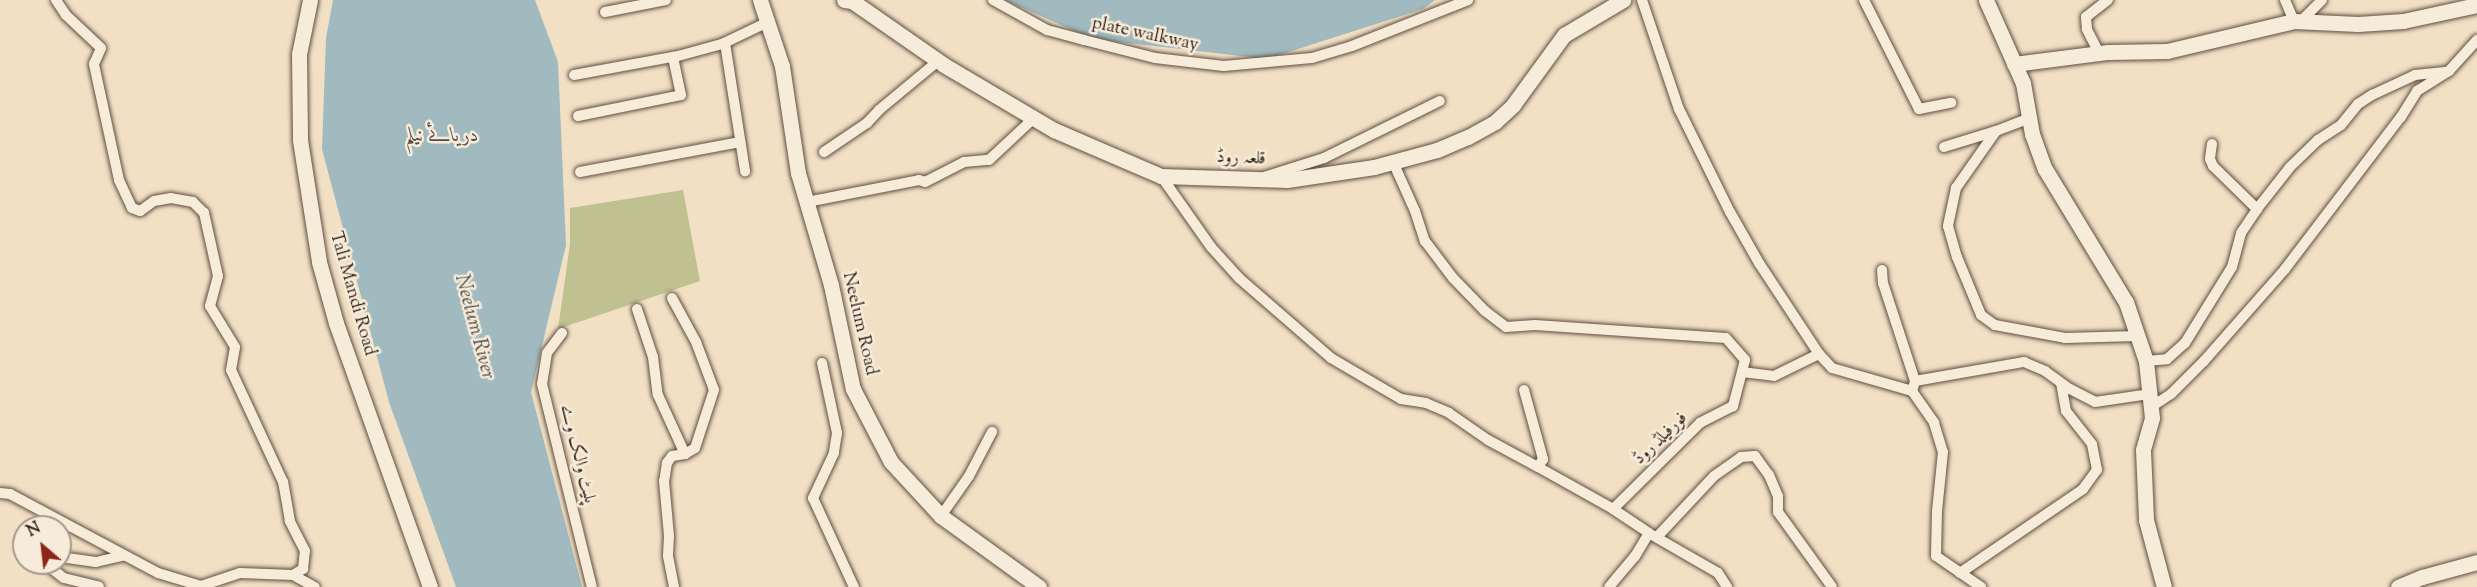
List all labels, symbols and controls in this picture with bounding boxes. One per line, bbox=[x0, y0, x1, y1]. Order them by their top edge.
street label: plate walkway bbox=[1090, 13, 1200, 57]
water label: دریائے نیلم bbox=[405, 124, 479, 148]
street label: قلعہ روڈ bbox=[1216, 147, 1266, 171]
street label: Tali Mandi Road bbox=[324, 229, 380, 359]
street label: Neelum Road bbox=[837, 270, 881, 378]
water label: Neelum River bbox=[449, 272, 499, 382]
street label: پلیٹ والک وے bbox=[554, 402, 600, 506]
street label: فورفیلڈ روڈ bbox=[1629, 408, 1693, 470]
north arrow bbox=[12, 515, 72, 575]
text: N bbox=[23, 517, 45, 544]

